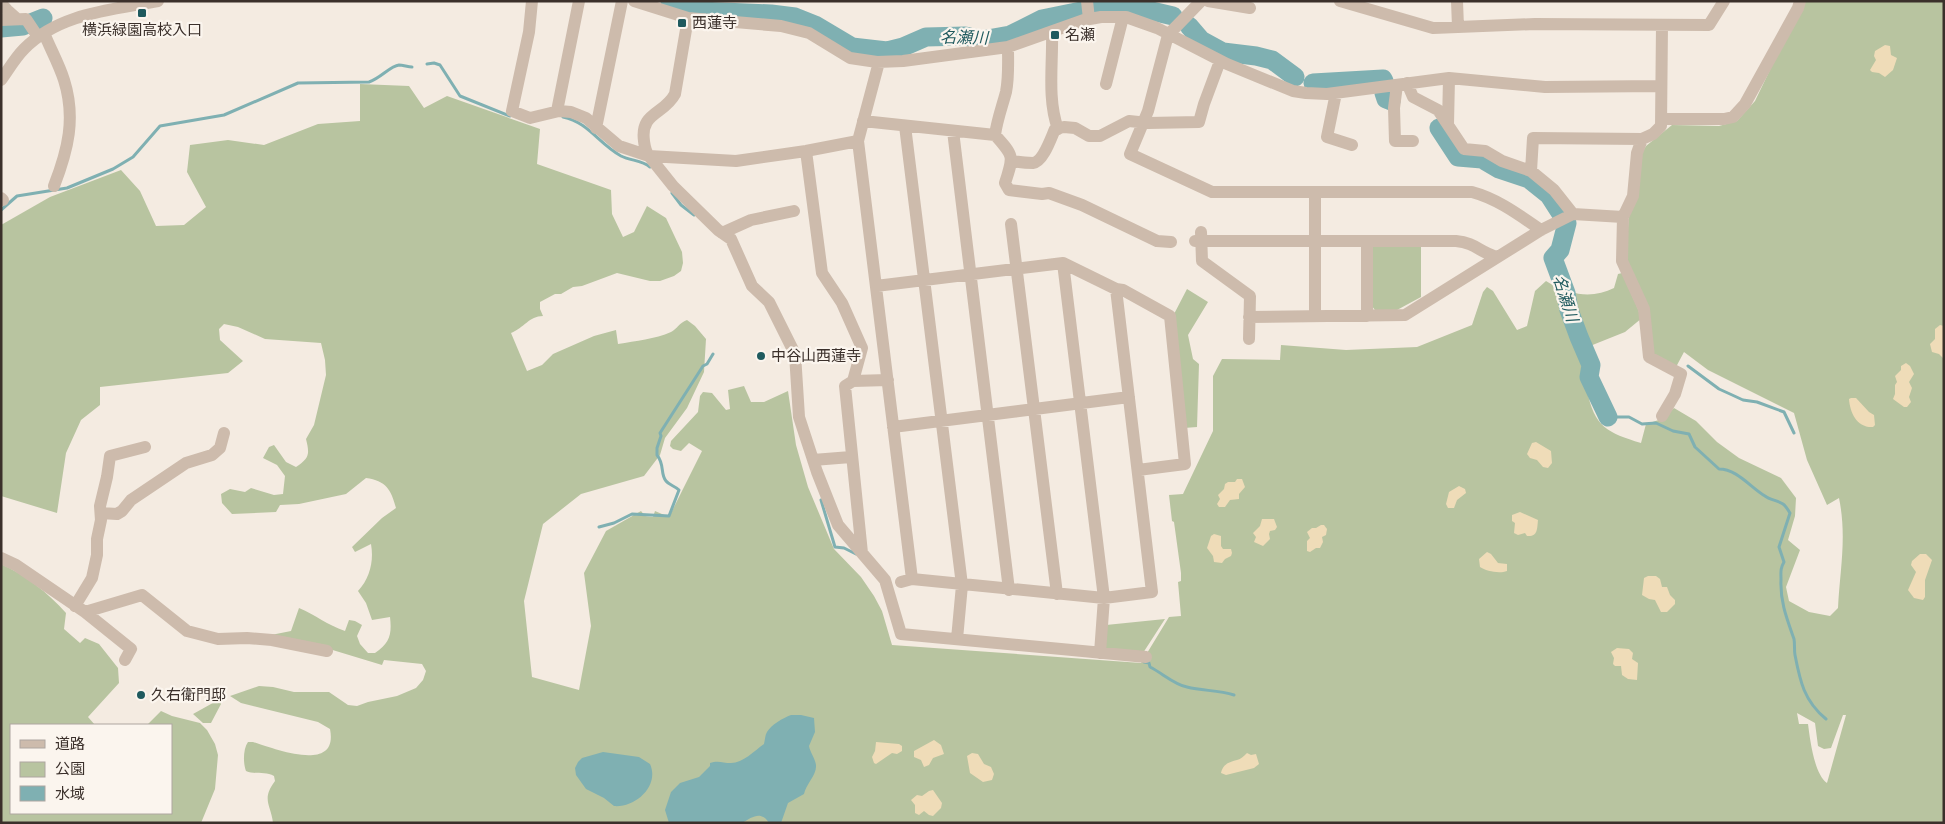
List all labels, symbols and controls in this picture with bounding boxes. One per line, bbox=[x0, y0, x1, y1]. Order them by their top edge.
marker: 横浜緑園高校入口 bbox=[136, 7, 148, 19]
place label: 西蓮寺 bbox=[692, 12, 737, 32]
marker: 西蓮寺 bbox=[676, 17, 688, 29]
place label: 横浜緑園高校入口 bbox=[82, 19, 202, 39]
place label: 名瀬 bbox=[1065, 24, 1095, 44]
water label: 名瀬川 bbox=[940, 26, 990, 48]
marker: 名瀬 bbox=[1049, 29, 1061, 41]
water label: 名瀬川 bbox=[1548, 272, 1584, 326]
place label: 中谷山西蓮寺 bbox=[771, 345, 861, 365]
marker: 中谷山西蓮寺 bbox=[755, 350, 767, 362]
place label: 久右衛門邸 bbox=[151, 684, 226, 704]
marker: 久右衛門邸 bbox=[135, 689, 147, 701]
legend bbox=[10, 724, 172, 814]
text: 道路 bbox=[55, 733, 85, 753]
text: 公園 bbox=[55, 758, 85, 778]
text: 水域 bbox=[55, 783, 85, 803]

